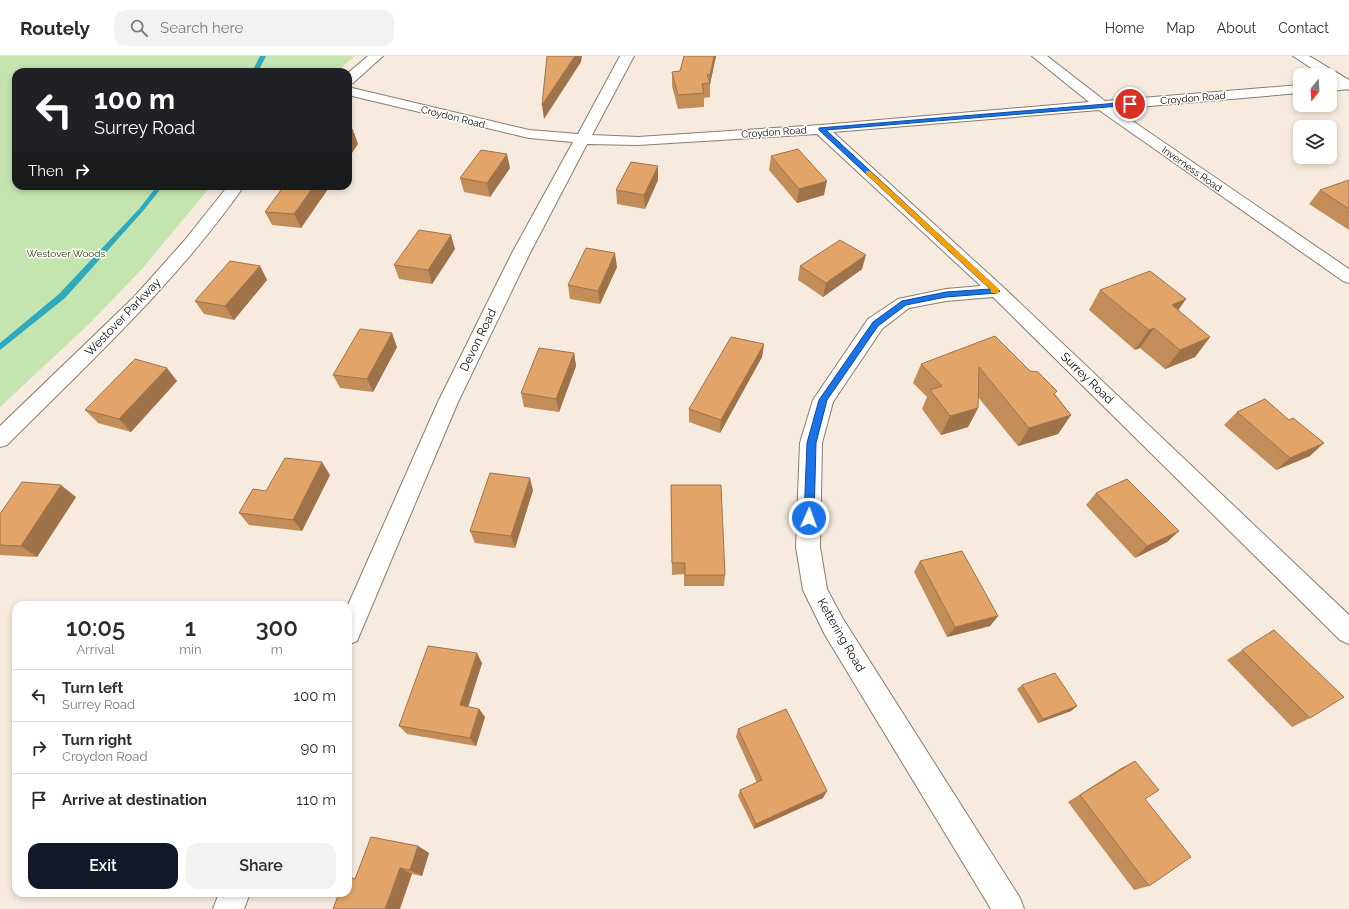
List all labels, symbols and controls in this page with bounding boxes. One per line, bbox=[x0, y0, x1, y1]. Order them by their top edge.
search box bbox=[114, 10, 394, 46]
text: Routely bbox=[20, 17, 90, 39]
icon: search bbox=[128, 17, 150, 39]
text: Search here bbox=[160, 19, 243, 37]
text: Home bbox=[1105, 20, 1144, 36]
text: Map bbox=[1166, 20, 1195, 36]
text: About bbox=[1217, 20, 1256, 36]
text: Contact bbox=[1278, 20, 1329, 36]
north arrow bbox=[1293, 68, 1337, 112]
map controls bbox=[1293, 68, 1337, 164]
text: 100 m bbox=[94, 83, 175, 116]
icon: left bbox=[28, 84, 80, 136]
pin bbox=[1113, 87, 1147, 121]
street label: Croydon Road bbox=[1160, 90, 1226, 106]
icon: arrive bbox=[1119, 93, 1141, 115]
street label: Croydon Road bbox=[420, 104, 486, 130]
text: Surrey Road bbox=[94, 117, 195, 138]
button: layers bbox=[1293, 120, 1337, 164]
street label: Croydon Road bbox=[741, 124, 807, 140]
street label: Inverness Road bbox=[1160, 144, 1224, 194]
icon: right bbox=[71, 160, 93, 182]
text: Then bbox=[28, 162, 63, 180]
park label: Westover Woods bbox=[27, 248, 106, 259]
street label: Westover Parkway bbox=[82, 275, 164, 359]
street label: Devon Road bbox=[457, 307, 499, 373]
street label: Surrey Road bbox=[1058, 350, 1116, 406]
position arrow bbox=[788, 497, 830, 539]
street label: Kettering Road bbox=[814, 596, 868, 674]
text: 10:05 bbox=[66, 613, 125, 642]
text: 1 bbox=[185, 613, 196, 642]
text: 300 bbox=[255, 613, 298, 642]
text: Arrival bbox=[77, 642, 115, 657]
text: min bbox=[179, 642, 202, 657]
text: m bbox=[271, 642, 283, 657]
text: Turn left bbox=[62, 679, 123, 697]
icon: left bbox=[28, 685, 50, 707]
text: 100 m bbox=[294, 687, 336, 705]
text: Surrey Road bbox=[62, 697, 135, 712]
text: Turn right bbox=[62, 731, 132, 749]
icon: right bbox=[28, 737, 50, 759]
text: 90 m bbox=[300, 739, 336, 757]
text: Croydon Road bbox=[62, 749, 147, 764]
icon: arrive bbox=[28, 789, 50, 811]
text: Arrive at destination bbox=[62, 791, 207, 809]
text: 110 m bbox=[296, 791, 336, 809]
button: Exit bbox=[28, 843, 178, 889]
button: Share bbox=[186, 843, 336, 889]

